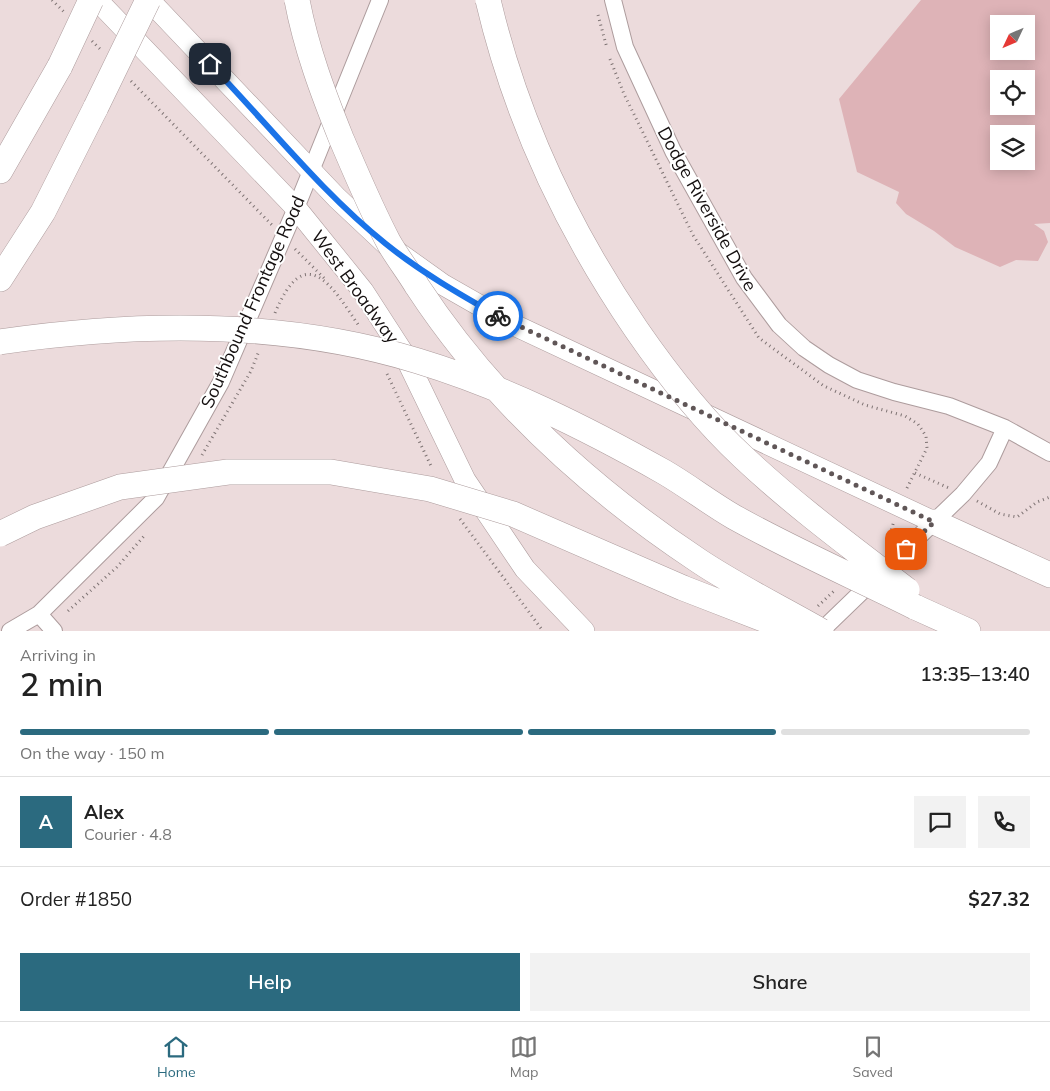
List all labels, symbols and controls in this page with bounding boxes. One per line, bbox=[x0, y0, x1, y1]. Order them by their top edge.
north arrow bbox=[990, 15, 1035, 60]
map controls bbox=[990, 15, 1035, 170]
pin bbox=[189, 43, 231, 85]
icon: home bbox=[196, 50, 224, 78]
button: locate bbox=[990, 70, 1035, 115]
street label: Dodge Riverside Drive bbox=[653, 123, 762, 295]
button: layers bbox=[990, 125, 1035, 170]
street label: Southbound Frontage Road bbox=[195, 192, 310, 412]
street label: West Broadway bbox=[306, 225, 405, 348]
courier bbox=[473, 291, 523, 341]
icon: bike bbox=[484, 302, 512, 330]
pin bbox=[885, 528, 927, 570]
icon: bag bbox=[892, 535, 920, 563]
text: Arriving in bbox=[20, 645, 96, 665]
text: 13:35–13:40 bbox=[920, 662, 1030, 686]
text: 2 min bbox=[20, 664, 103, 704]
text: On the way · 150 m bbox=[20, 743, 165, 763]
button: chat bbox=[914, 796, 966, 848]
button: phone bbox=[978, 796, 1030, 848]
text: Alex bbox=[84, 800, 124, 824]
text: A bbox=[39, 810, 53, 834]
text: Courier · 4.8 bbox=[84, 824, 172, 844]
text: Order #1850 bbox=[20, 887, 132, 911]
text: $27.32 bbox=[968, 887, 1030, 911]
button: Help bbox=[20, 953, 520, 1011]
button: Share bbox=[530, 953, 1030, 1011]
tab: Home bbox=[157, 1033, 196, 1081]
tab: Map bbox=[510, 1033, 539, 1081]
tab: Saved bbox=[853, 1033, 893, 1081]

